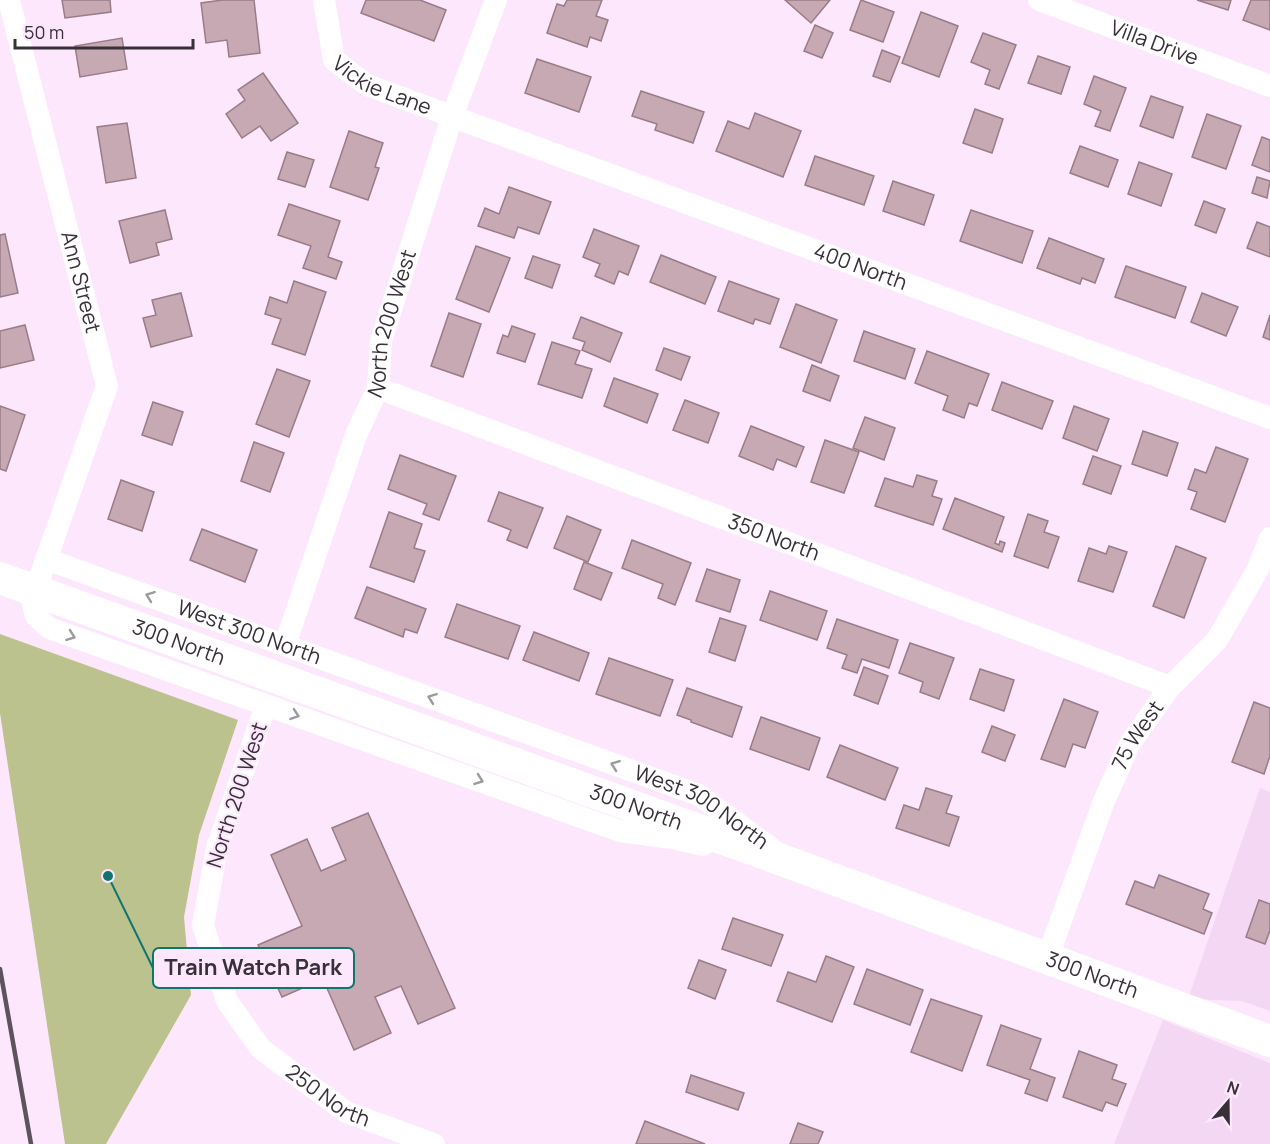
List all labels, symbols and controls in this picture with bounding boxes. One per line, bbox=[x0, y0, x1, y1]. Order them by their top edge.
scale bar bbox=[15, 12, 194, 50]
street label: Villa Drive bbox=[1107, 13, 1203, 71]
text: 50 m bbox=[24, 20, 64, 44]
street label: Vickie Lane bbox=[327, 49, 436, 121]
street label: Ann Street bbox=[55, 228, 108, 336]
street label: 400 North bbox=[810, 236, 911, 296]
street label: North 200 West bbox=[360, 246, 422, 402]
street label: 350 North bbox=[724, 506, 824, 567]
one-way arrow bbox=[145, 591, 156, 604]
street label: West 300 North bbox=[175, 594, 325, 670]
street label: 300 North bbox=[129, 614, 229, 670]
one-way arrow bbox=[65, 628, 76, 641]
one-way arrow bbox=[427, 693, 438, 706]
street label: 75 West bbox=[1105, 695, 1169, 774]
one-way arrow bbox=[289, 707, 300, 720]
street label: North 200 West bbox=[199, 718, 273, 871]
street label: West 300 North bbox=[631, 758, 775, 855]
one-way arrow bbox=[611, 759, 621, 772]
one-way arrow bbox=[473, 772, 484, 785]
street label: 300 North bbox=[586, 777, 686, 836]
street label: 300 North bbox=[1042, 944, 1143, 1004]
callout: Train Watch Park bbox=[153, 948, 354, 988]
text: Train Watch Park bbox=[164, 952, 343, 982]
street label: 250 North bbox=[280, 1057, 374, 1133]
north arrow bbox=[1198, 1072, 1258, 1132]
text: N bbox=[1224, 1076, 1242, 1100]

